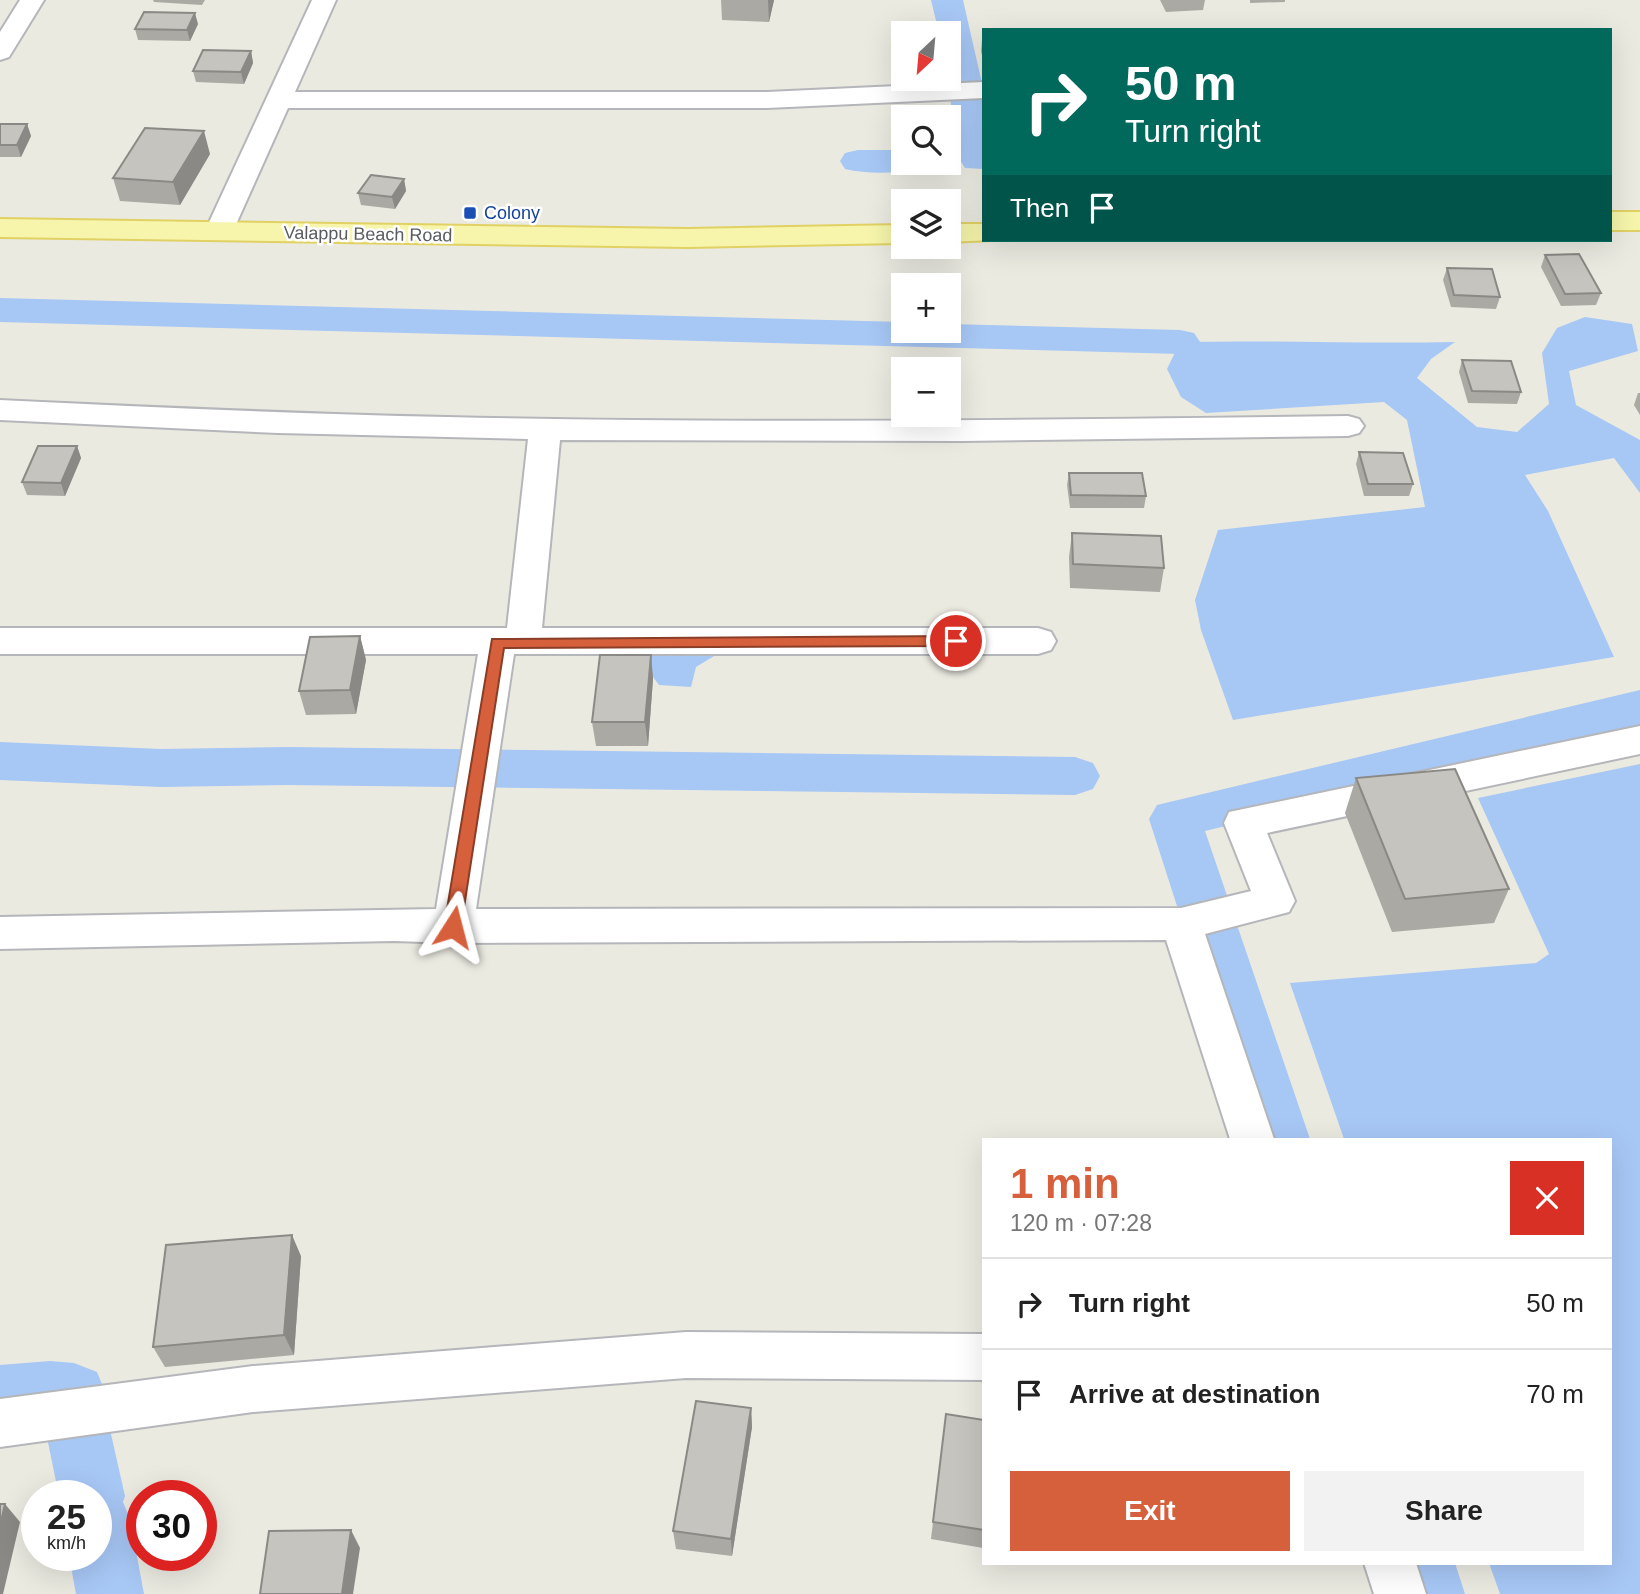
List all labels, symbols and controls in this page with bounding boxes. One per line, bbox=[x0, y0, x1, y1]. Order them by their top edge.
north arrow bbox=[891, 21, 961, 91]
map controls bbox=[891, 21, 961, 427]
icon: right bbox=[1010, 56, 1101, 147]
text: 50 m bbox=[1125, 56, 1237, 110]
button: search bbox=[891, 105, 961, 175]
text: Turn right bbox=[1125, 113, 1261, 149]
button: layers bbox=[891, 189, 961, 259]
icon: arrive bbox=[1083, 189, 1121, 227]
text: Then bbox=[1010, 193, 1069, 223]
place label: Colony bbox=[484, 203, 540, 223]
marker: Colony bbox=[462, 205, 478, 221]
street label: Valappu Beach Road bbox=[283, 223, 453, 245]
button: + bbox=[891, 273, 961, 343]
button: − bbox=[891, 357, 961, 427]
pin bbox=[926, 611, 986, 671]
icon: arrive bbox=[937, 622, 975, 660]
position arrow bbox=[416, 890, 490, 964]
text: 1 min bbox=[1010, 1160, 1120, 1207]
button: close bbox=[1510, 1161, 1584, 1235]
text: 120 m · 07:28 bbox=[1010, 1210, 1152, 1236]
icon: right bbox=[1010, 1285, 1048, 1323]
text: Turn right bbox=[1069, 1288, 1190, 1318]
text: 50 m bbox=[1526, 1288, 1584, 1318]
icon: arrive bbox=[1010, 1376, 1048, 1414]
text: Arrive at destination bbox=[1069, 1379, 1320, 1409]
text: 70 m bbox=[1526, 1379, 1584, 1409]
button: Exit bbox=[1010, 1471, 1290, 1551]
button: Share bbox=[1304, 1471, 1584, 1551]
speed limit sign: 30 bbox=[126, 1480, 217, 1571]
text: 25 bbox=[47, 1497, 86, 1536]
text: km/h bbox=[47, 1533, 86, 1553]

